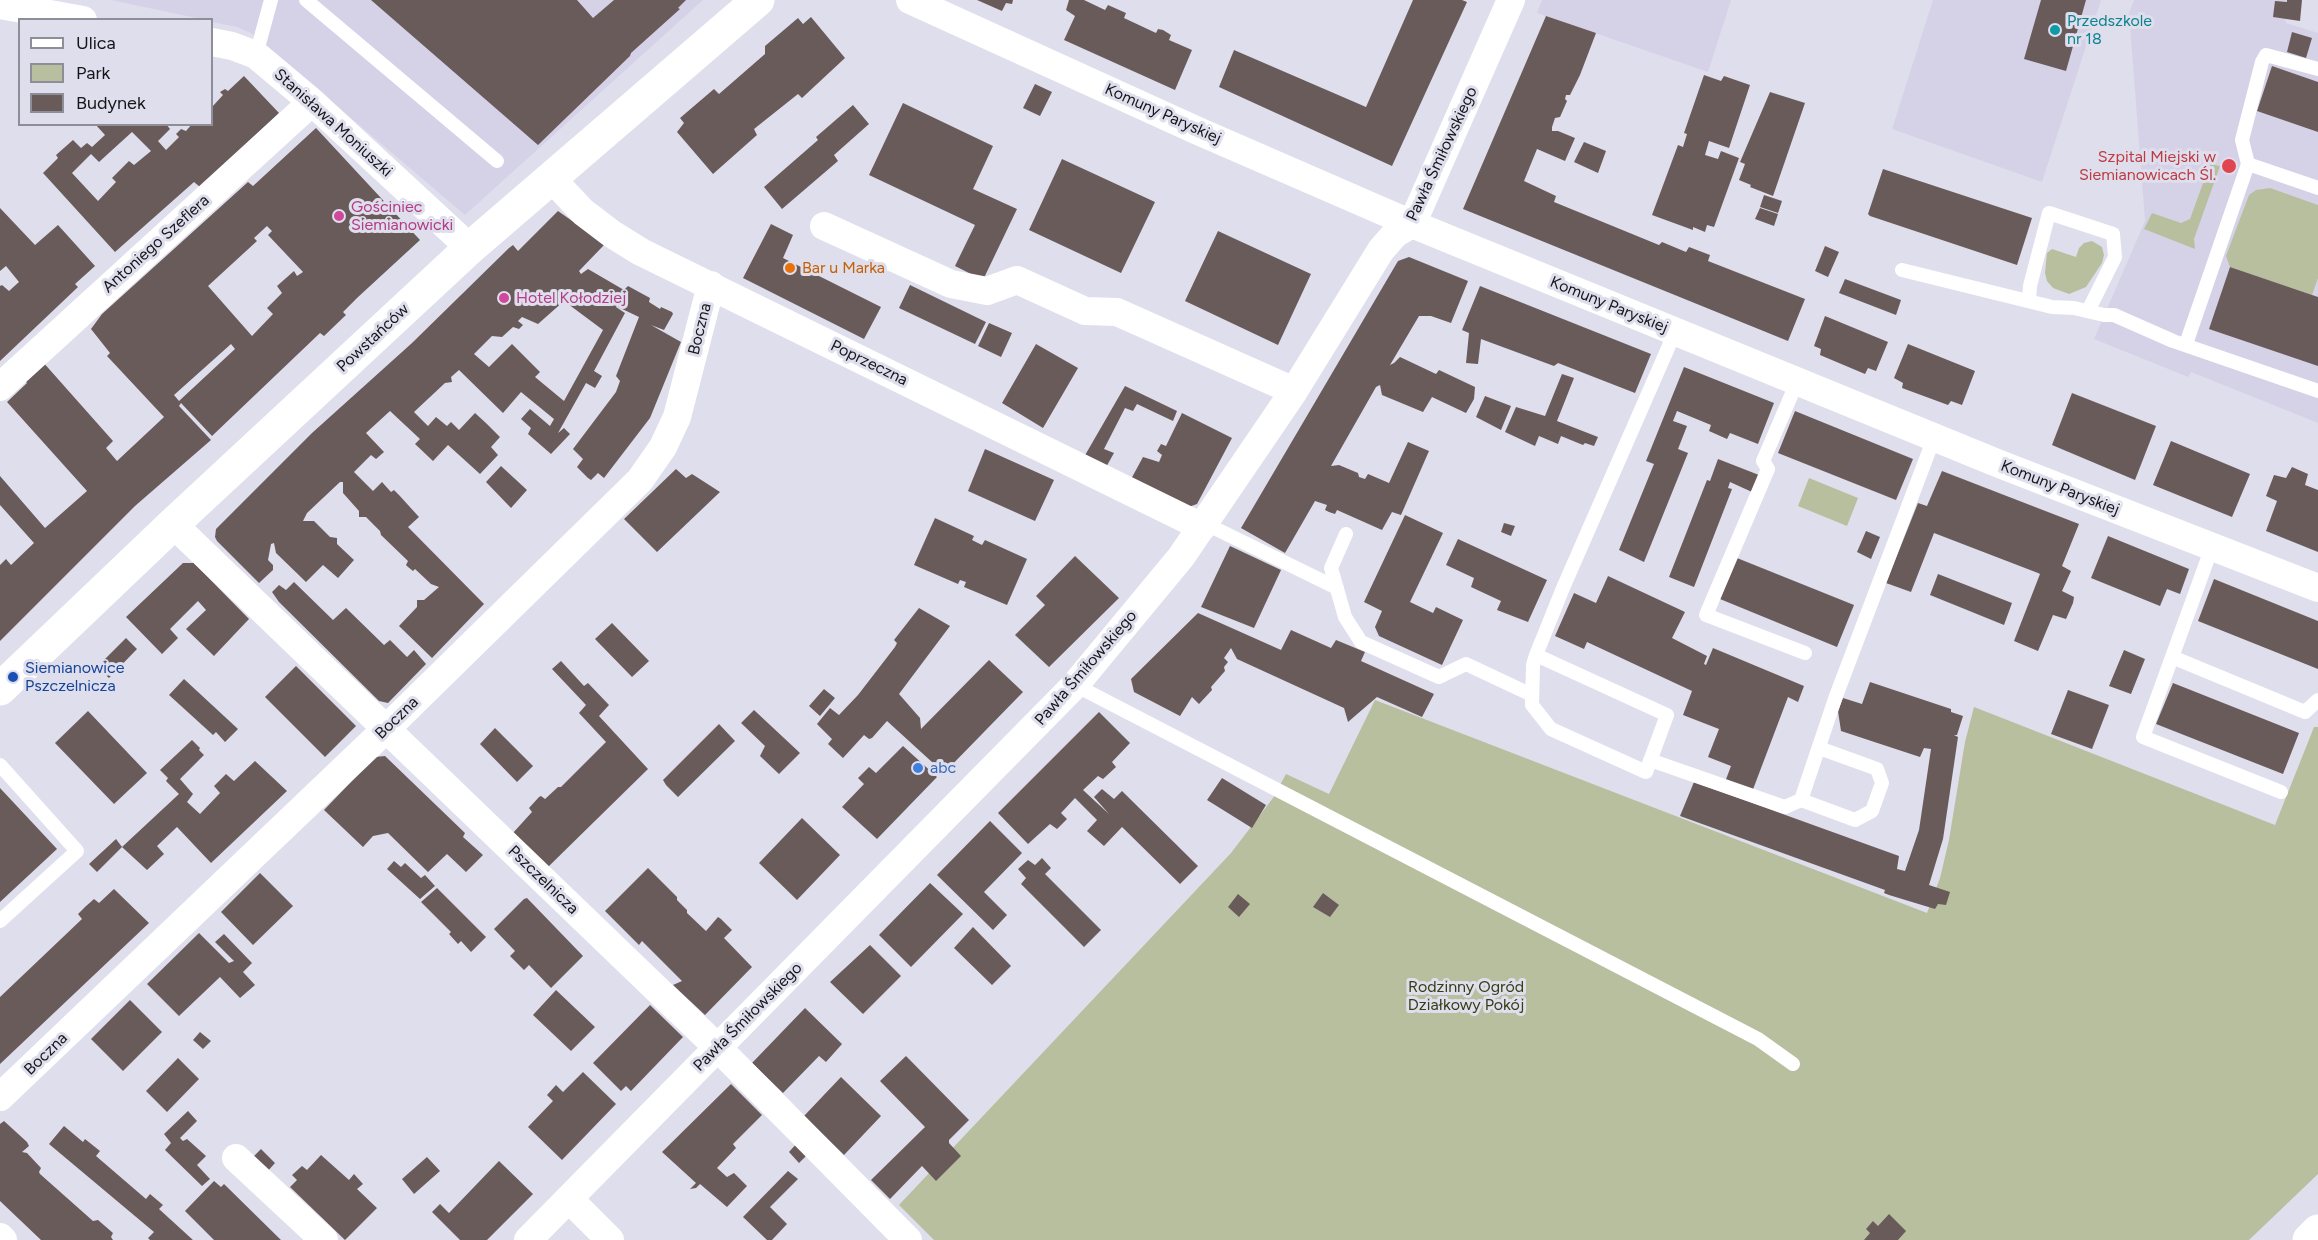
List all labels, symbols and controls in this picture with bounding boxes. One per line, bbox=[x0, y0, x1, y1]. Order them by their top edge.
place label: Przedszkole nr 18 bbox=[2067, 11, 2152, 49]
legend bbox=[18, 18, 213, 126]
marker: Przedszkole nr 18 bbox=[2048, 23, 2062, 37]
text: Ulica bbox=[76, 32, 116, 54]
text: Park bbox=[76, 62, 110, 84]
street label: Stanisława Moniuszki bbox=[270, 65, 396, 181]
street label: Komuny Paryskiej bbox=[1102, 80, 1224, 148]
street label: Pawła Śmiłowskiego bbox=[1402, 84, 1482, 224]
text: Budynek bbox=[76, 92, 146, 114]
place label: Szpital Miejski w Siemianowicach Śl. bbox=[2079, 147, 2216, 185]
marker: Szpital Miejski w Siemianowicach Śl. bbox=[2220, 157, 2238, 175]
street label: Antoniego Szeflera bbox=[99, 191, 213, 297]
place label: Gościniec Siemianowicki bbox=[351, 197, 453, 235]
marker: Gościniec Siemianowicki bbox=[332, 209, 346, 223]
place label: Bar u Marka bbox=[802, 258, 885, 278]
marker: Bar u Marka bbox=[783, 261, 797, 275]
street label: Komuny Paryskiej bbox=[1547, 273, 1671, 337]
place label: Hotel Kołodziej bbox=[516, 288, 626, 308]
marker: Hotel Kołodziej bbox=[497, 291, 511, 305]
street label: Powstańców bbox=[333, 300, 413, 376]
street label: Boczna bbox=[684, 301, 716, 357]
street label: Poprzeczna bbox=[827, 336, 911, 390]
street label: Komuny Paryskiej bbox=[1998, 457, 2122, 519]
street label: Pawła Śmiłowskiego bbox=[1031, 607, 1141, 729]
place label: Siemianowice Pszczelnicza bbox=[25, 658, 124, 696]
marker: Siemianowice Pszczelnicza bbox=[6, 670, 20, 684]
street label: Boczna bbox=[371, 693, 423, 743]
place label: abc bbox=[930, 758, 956, 778]
marker: abc bbox=[911, 761, 925, 775]
street label: Pszczelnicza bbox=[504, 842, 582, 918]
street label: Pawła Śmiłowskiego bbox=[690, 959, 806, 1075]
park label: Rodzinny Ogród Działkowy Pokój bbox=[1408, 977, 1524, 1015]
street label: Boczna bbox=[20, 1029, 72, 1079]

